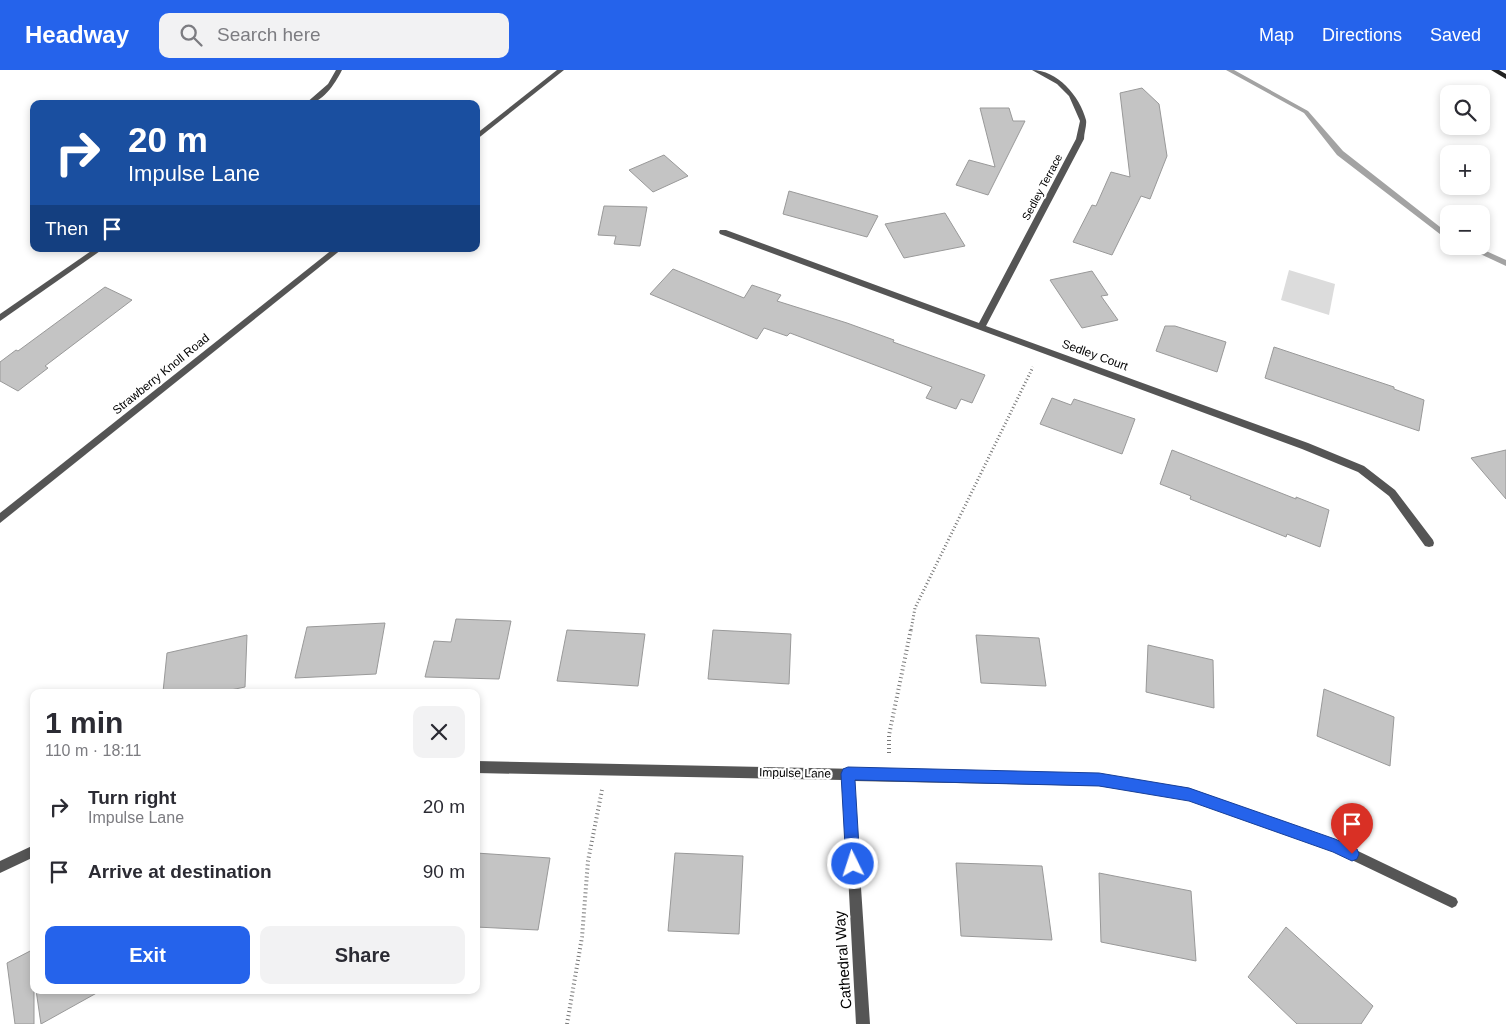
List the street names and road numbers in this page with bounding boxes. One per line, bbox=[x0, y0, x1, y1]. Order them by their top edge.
street label: Sedley Terrace bbox=[1020, 152, 1064, 222]
street label: Strawberry Knoll Road bbox=[110, 331, 212, 417]
street label: Sedley Court bbox=[1060, 337, 1131, 374]
street label: Impulse Lane bbox=[759, 765, 831, 781]
street label: Cathedral Way bbox=[831, 910, 854, 1010]

